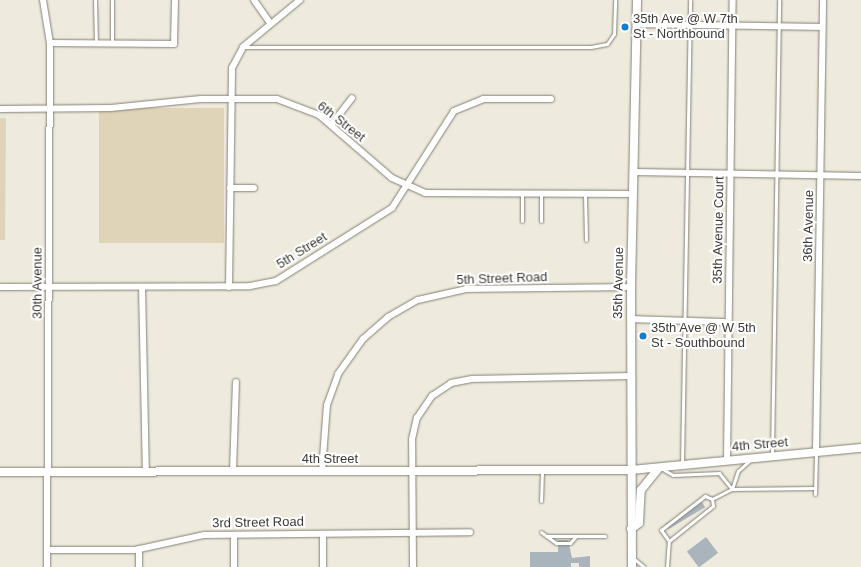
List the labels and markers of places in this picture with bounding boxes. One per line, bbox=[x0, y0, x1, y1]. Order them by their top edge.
place label: 35th Ave @ W 7th St - Northbound bbox=[633, 12, 738, 43]
marker: 35th Ave @ W 7th St - Northbound bbox=[620, 22, 630, 32]
place label: 35th Ave @ W 5th St - Southbound bbox=[651, 321, 756, 352]
marker: 35th Ave @ W 5th St - Southbound bbox=[638, 331, 648, 341]

